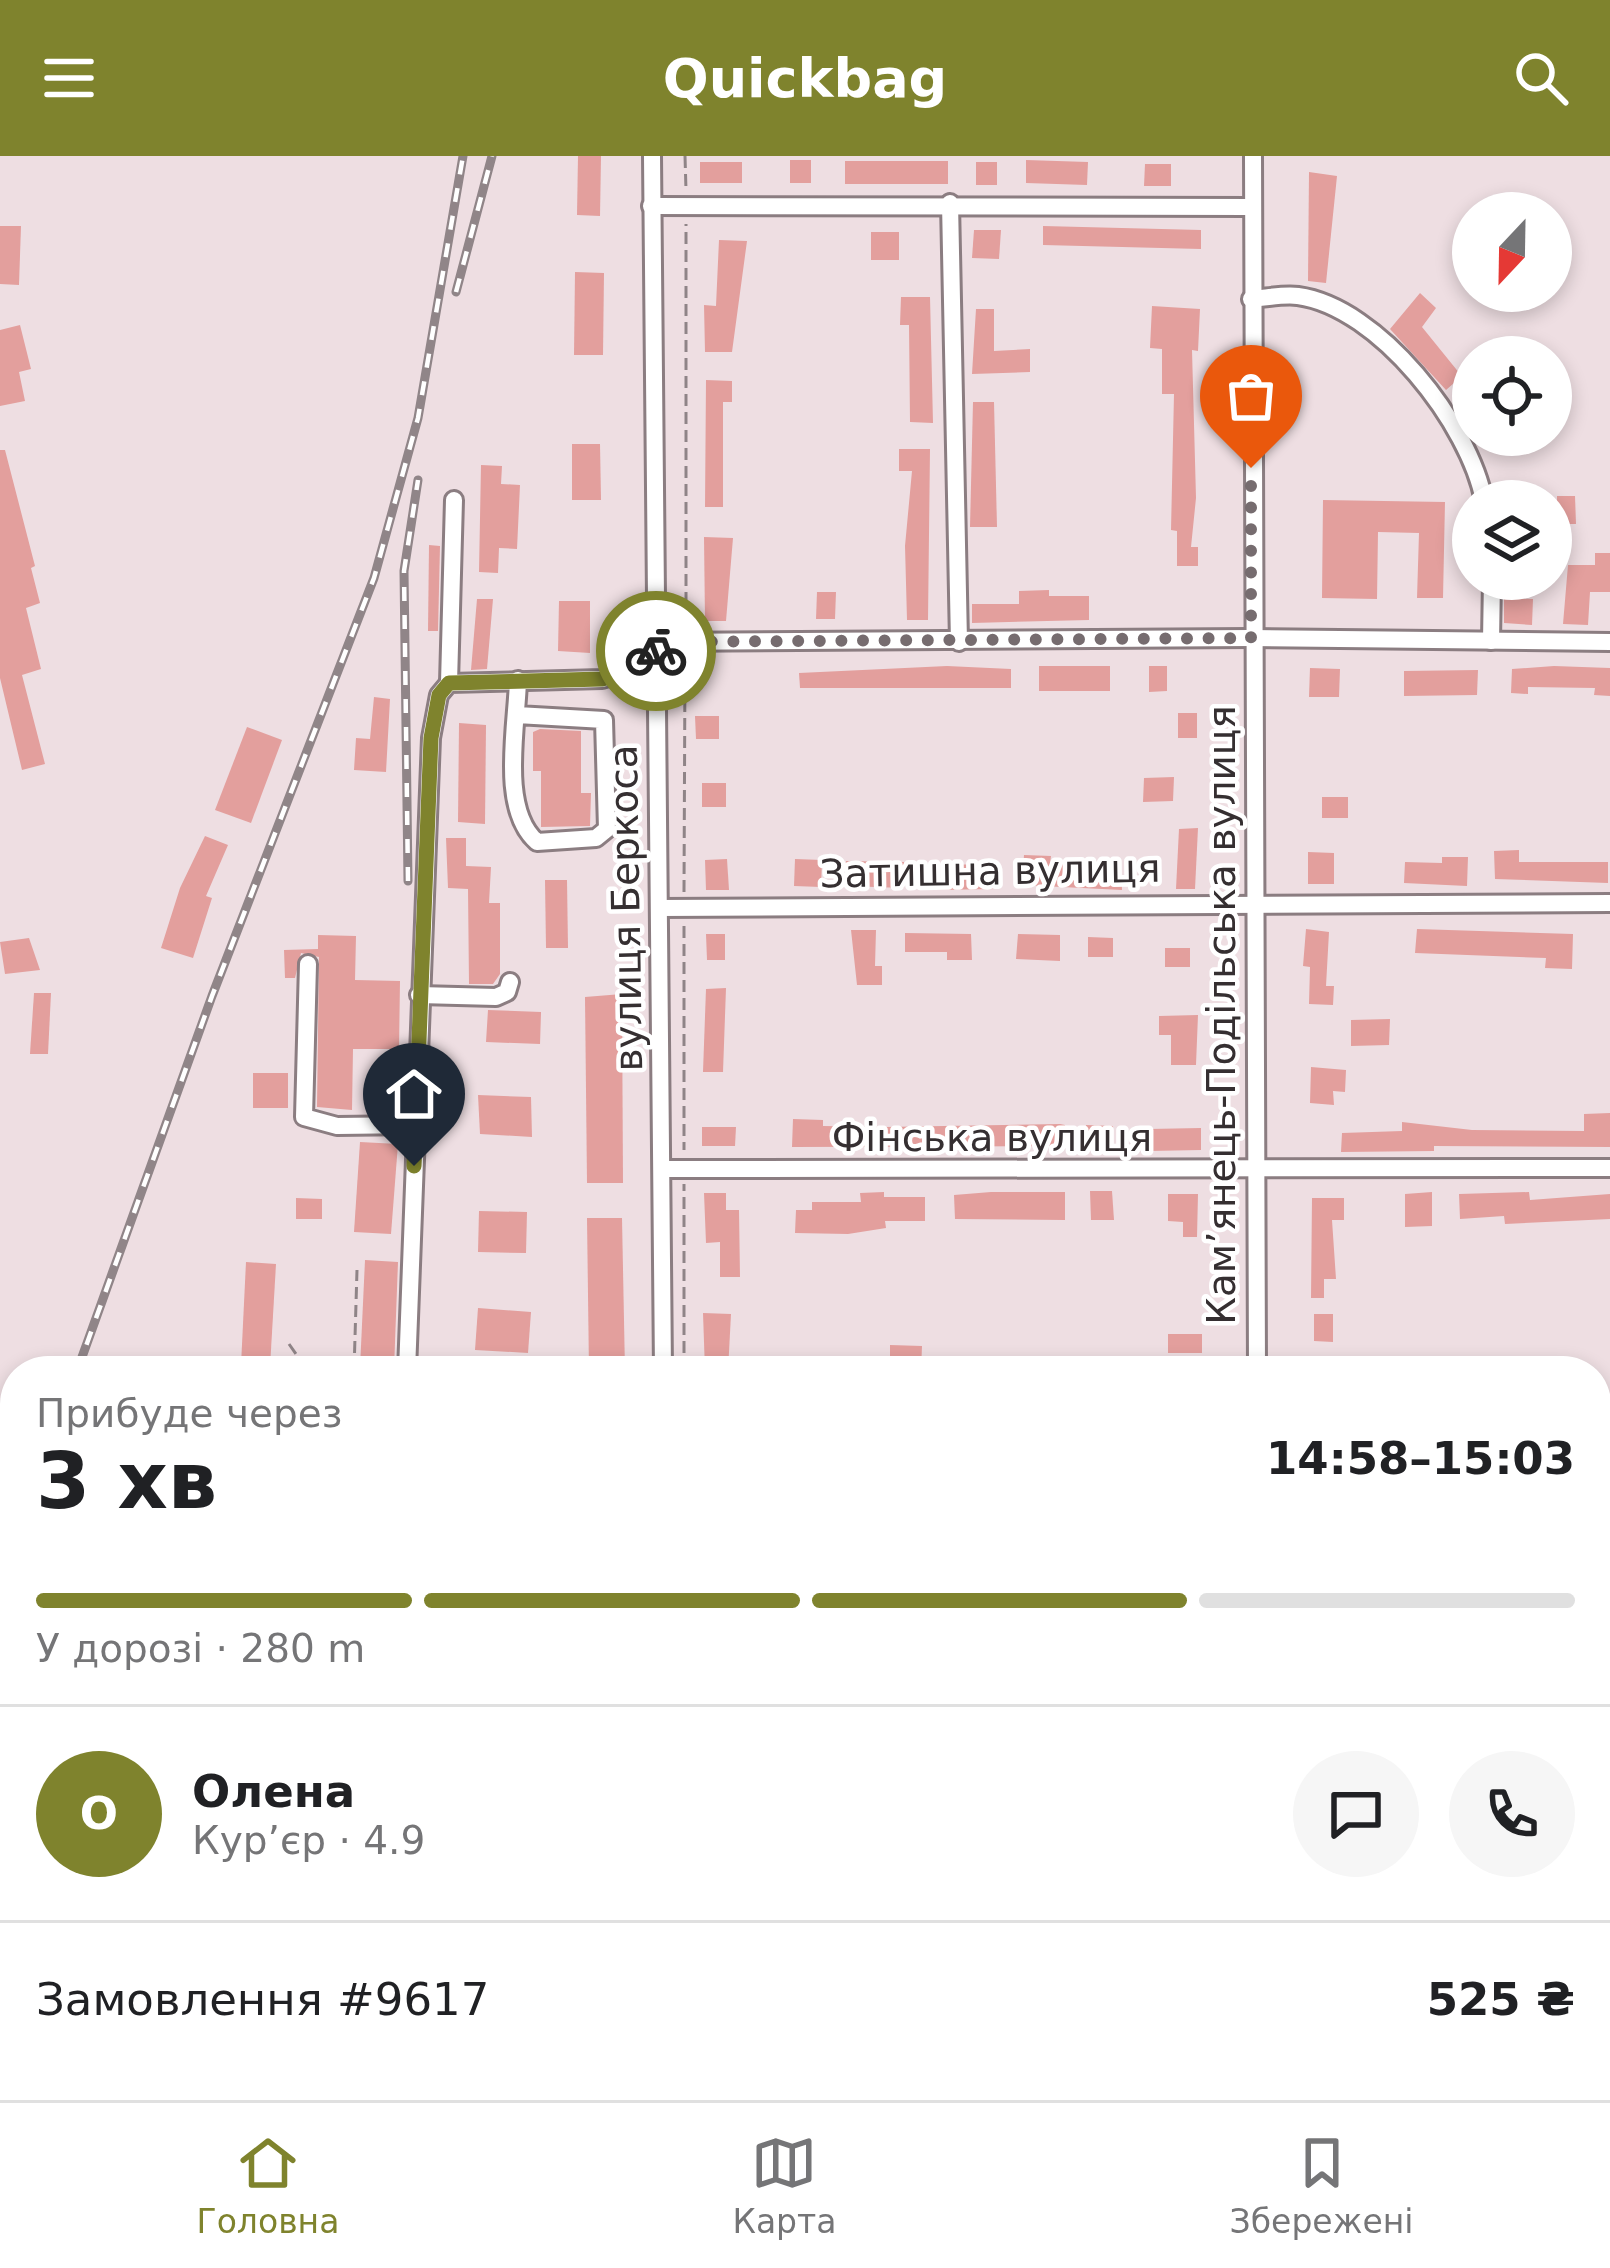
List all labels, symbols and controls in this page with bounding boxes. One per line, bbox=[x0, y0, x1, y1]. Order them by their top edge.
icon: menu bbox=[36, 45, 102, 111]
icon: search bbox=[1508, 45, 1574, 111]
text: Quickbag bbox=[663, 47, 947, 110]
north arrow bbox=[1452, 192, 1572, 312]
map controls bbox=[1452, 192, 1572, 600]
button: locate bbox=[1452, 336, 1572, 456]
pin bbox=[1200, 345, 1302, 468]
icon: bag bbox=[1218, 363, 1284, 429]
button: layers bbox=[1452, 480, 1572, 600]
courier bbox=[596, 591, 716, 711]
icon: bike bbox=[623, 618, 689, 684]
street label: Кам’янець-Подільська вулиця bbox=[1199, 705, 1244, 1325]
street label: вулиця Беркоса bbox=[601, 744, 651, 1072]
street label: Затишна вулиця bbox=[819, 846, 1161, 896]
pin bbox=[363, 1043, 465, 1166]
icon: home bbox=[381, 1061, 447, 1127]
street label: Фінська вулиця bbox=[832, 1115, 1152, 1160]
text: Прибуде через bbox=[36, 1391, 342, 1436]
text: 14:58–15:03 bbox=[1266, 1432, 1575, 1485]
text: 3 хв bbox=[36, 1436, 217, 1526]
text: У дорозі · 280 m bbox=[36, 1626, 365, 1671]
button: chat bbox=[1293, 1751, 1419, 1877]
button: phone bbox=[1449, 1751, 1575, 1877]
text: Олена bbox=[192, 1765, 355, 1818]
text: О bbox=[80, 1787, 118, 1840]
text: Кур’єр · 4.9 bbox=[192, 1818, 425, 1863]
text: Замовлення #9617 bbox=[36, 1973, 489, 2026]
text: 525 ₴ bbox=[1427, 1973, 1575, 2026]
tab: Головна bbox=[197, 2130, 339, 2241]
tab: Карта bbox=[732, 2130, 837, 2241]
tab: Збережені bbox=[1230, 2130, 1413, 2241]

